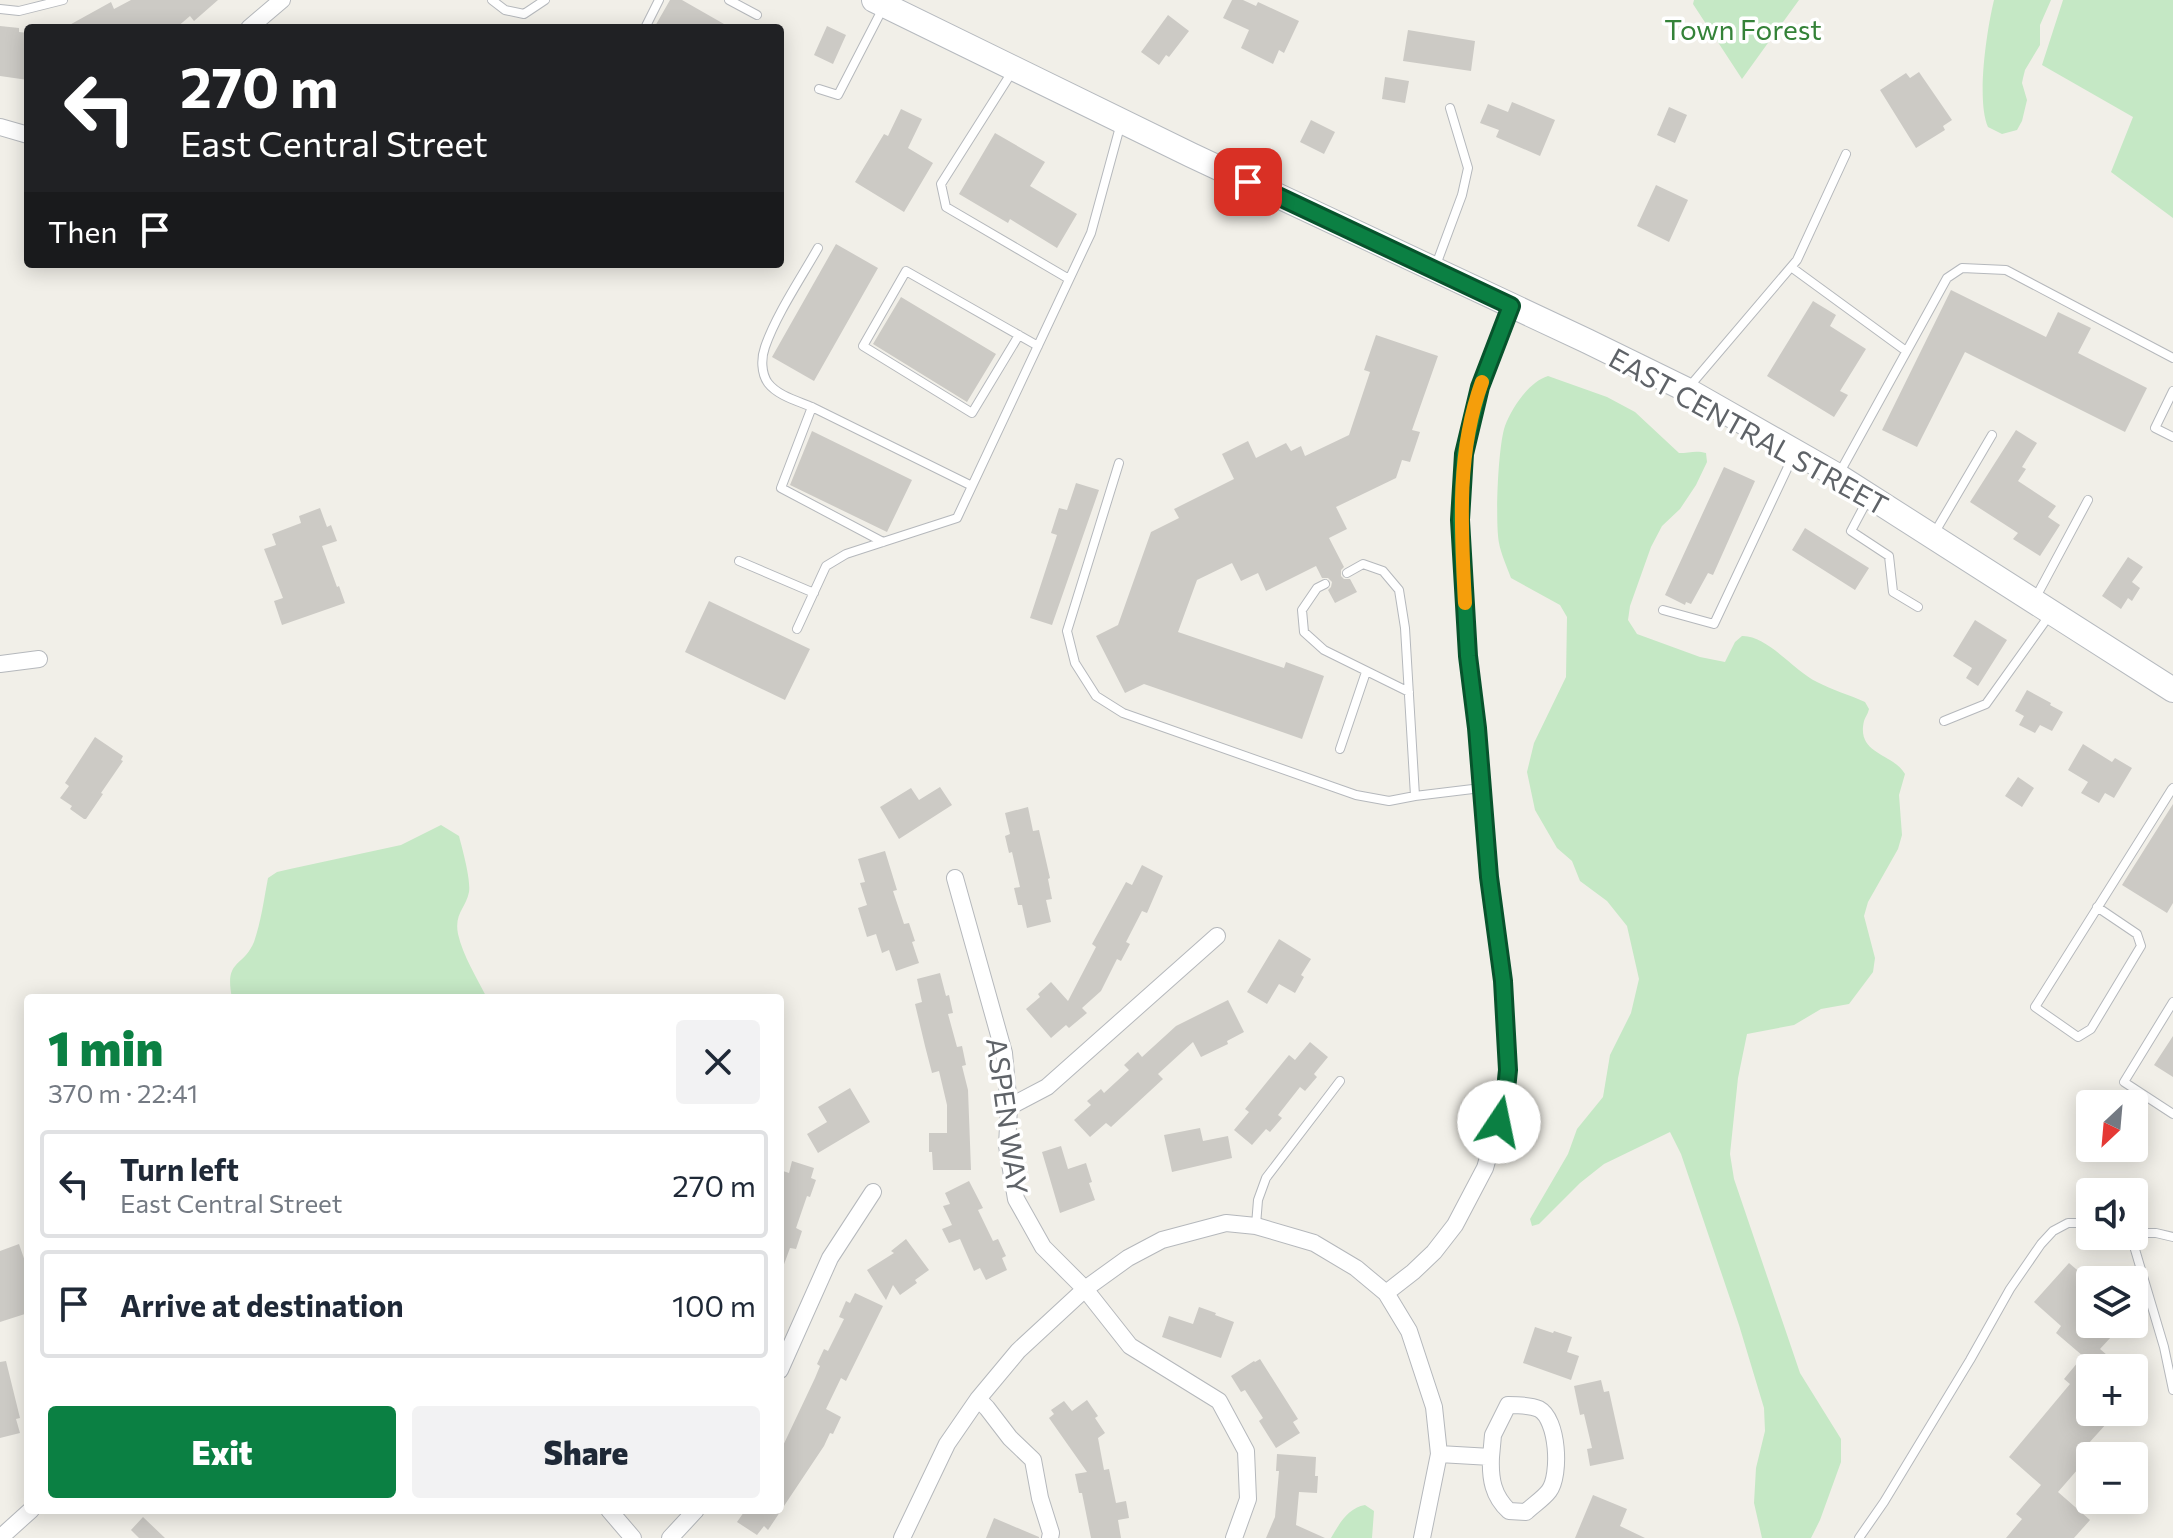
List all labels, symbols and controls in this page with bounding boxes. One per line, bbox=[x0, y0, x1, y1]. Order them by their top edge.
park label: Town Forest bbox=[1664, 12, 1822, 46]
text: 270 m bbox=[180, 51, 339, 120]
icon: left bbox=[48, 56, 152, 160]
text: East Central Street bbox=[180, 120, 488, 164]
pin bbox=[1214, 148, 1282, 216]
icon: arrive bbox=[1226, 160, 1270, 204]
icon: arrive bbox=[133, 208, 177, 252]
text: Then bbox=[48, 212, 117, 249]
street label: EAST CENTRAL STREET bbox=[1604, 340, 1894, 522]
text: 1 min bbox=[48, 1017, 163, 1076]
button: close bbox=[676, 1020, 760, 1104]
street label: ASPEN WAY bbox=[980, 1035, 1036, 1197]
text: 370 m · 22:41 bbox=[48, 1077, 198, 1108]
position arrow bbox=[1457, 1080, 1541, 1164]
north arrow bbox=[2076, 1090, 2148, 1162]
map controls bbox=[2076, 1090, 2148, 1514]
text: Turn left bbox=[120, 1150, 239, 1187]
icon: left bbox=[52, 1162, 96, 1206]
text: 270 m bbox=[672, 1166, 756, 1203]
button: sound bbox=[2076, 1178, 2148, 1250]
text: East Central Street bbox=[120, 1187, 342, 1218]
button: layers bbox=[2076, 1266, 2148, 1338]
icon: arrive bbox=[52, 1282, 96, 1326]
text: Arrive at destination bbox=[120, 1286, 404, 1323]
text: 100 m bbox=[672, 1286, 756, 1323]
button: + bbox=[2076, 1354, 2148, 1426]
button: Exit bbox=[48, 1406, 396, 1498]
button: Share bbox=[412, 1406, 760, 1498]
button: − bbox=[2076, 1442, 2148, 1514]

